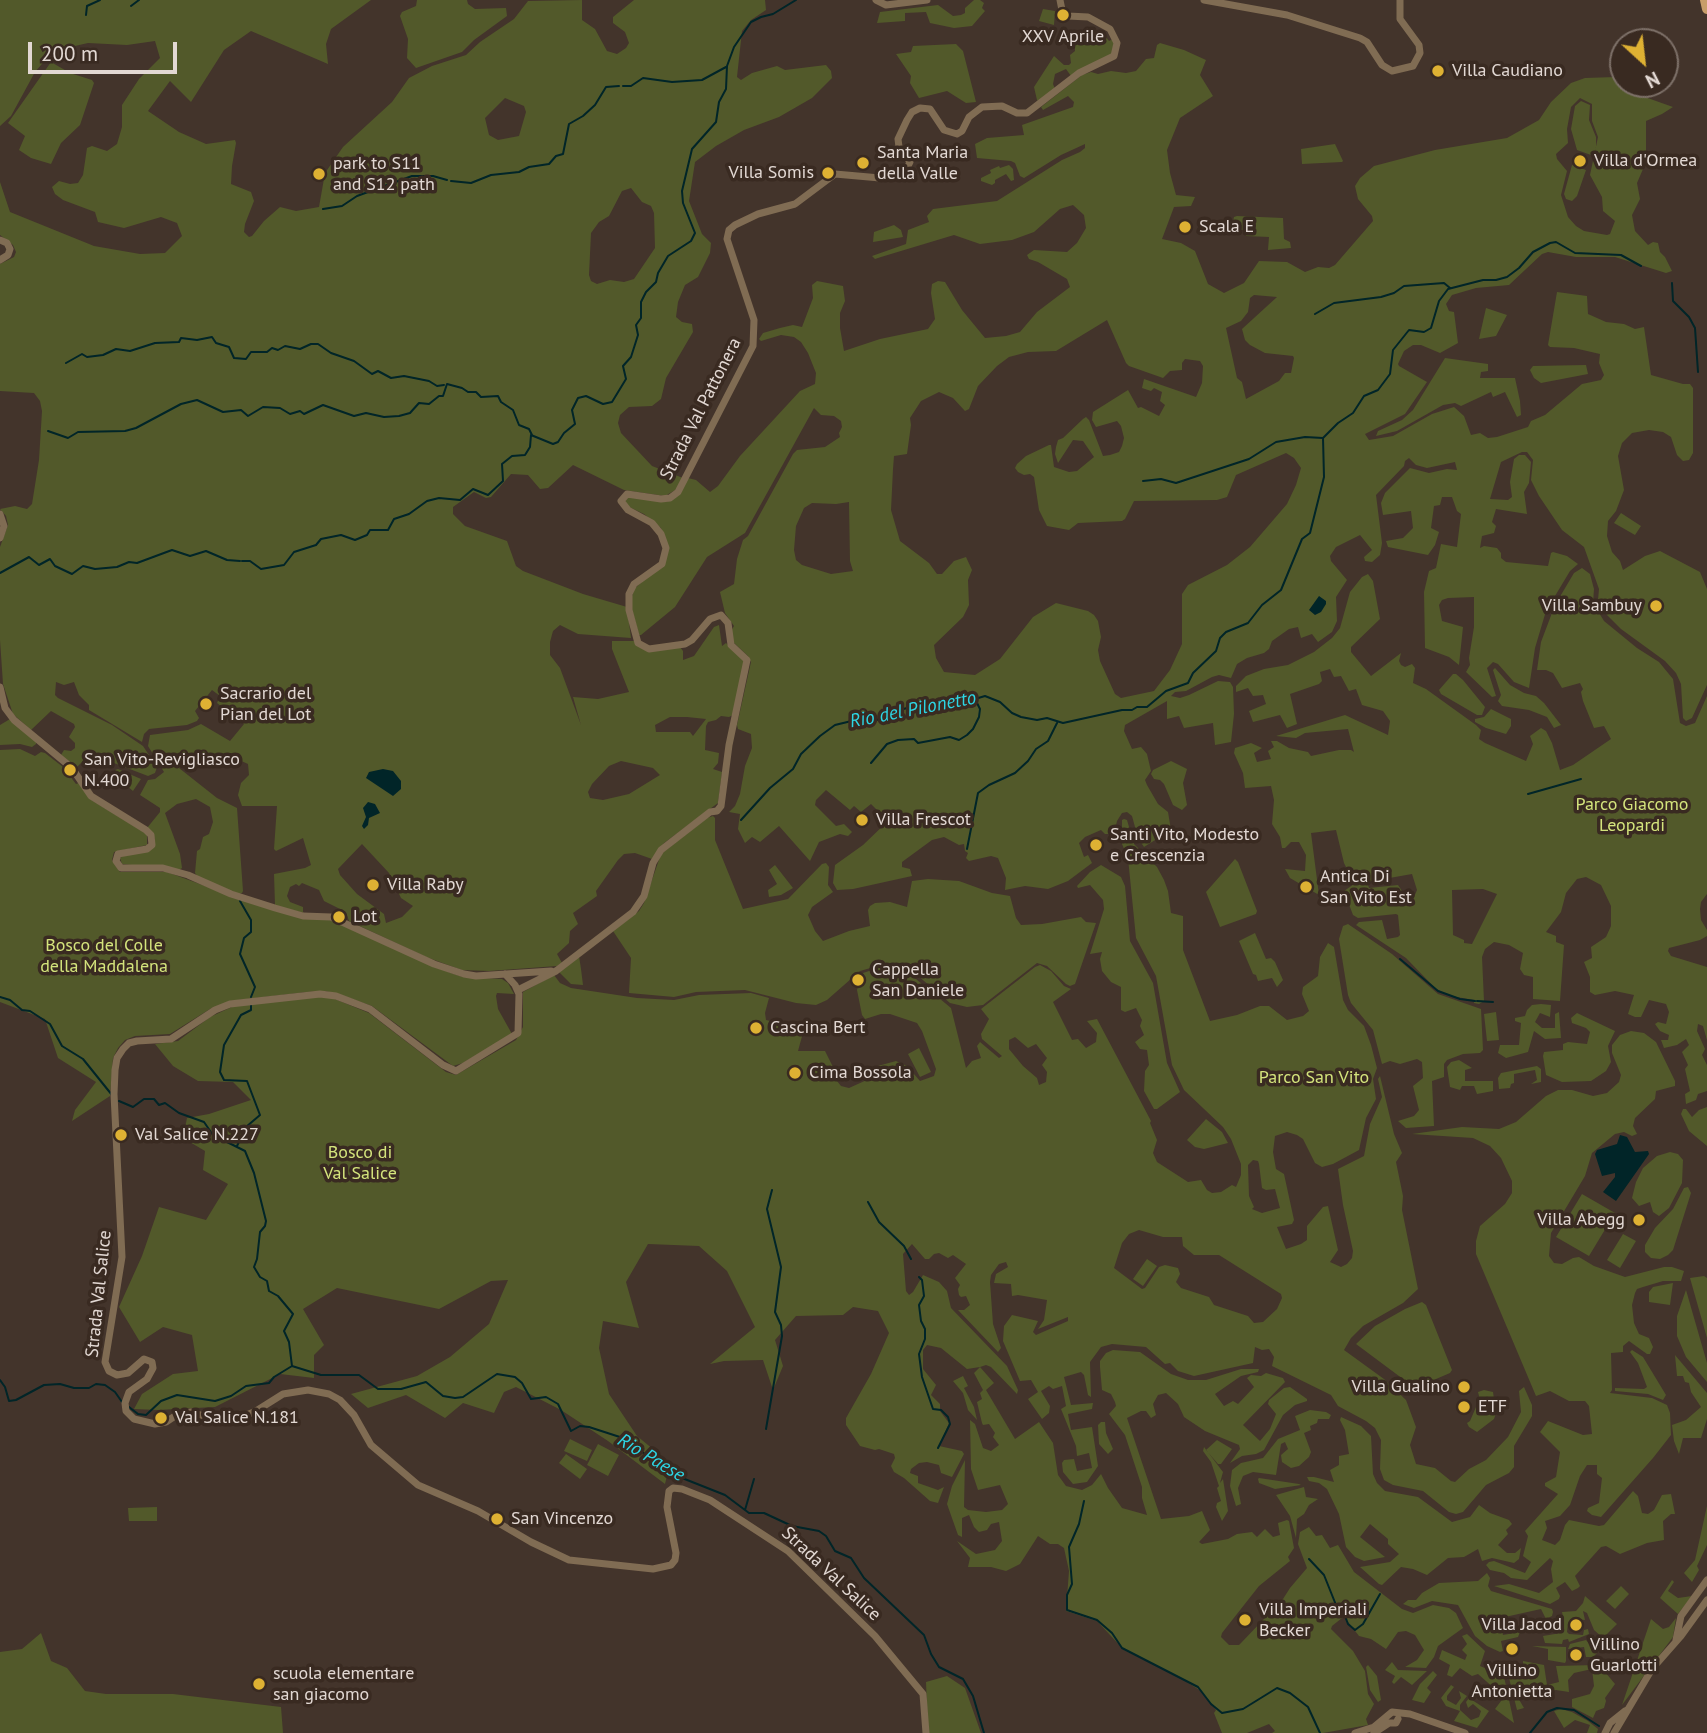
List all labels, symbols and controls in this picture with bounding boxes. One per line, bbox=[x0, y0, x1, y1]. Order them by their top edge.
marker: XXV Aprile bbox=[1055, 7, 1071, 23]
place label: XXV Aprile bbox=[1022, 26, 1104, 48]
scale bar bbox=[32, 28, 180, 72]
north arrow bbox=[1609, 28, 1679, 98]
text: 200 m bbox=[41, 40, 98, 67]
place label: Villa Caudiano bbox=[1452, 60, 1563, 82]
marker: Villa Caudiano bbox=[1430, 63, 1446, 79]
text: N bbox=[1642, 66, 1664, 93]
place label: Santa Maria della Valle bbox=[877, 142, 968, 184]
place label: Villa d'Ormea bbox=[1594, 150, 1697, 172]
place label: park to S11 and S12 path bbox=[333, 153, 435, 196]
marker: Villa d'Ormea bbox=[1572, 153, 1588, 169]
marker: Santa Maria della Valle bbox=[855, 155, 871, 171]
place label: Villa Somis bbox=[728, 162, 814, 184]
marker: Villa Somis bbox=[820, 165, 836, 181]
marker: park to S11 and S12 path bbox=[311, 166, 327, 182]
place label: Scala E bbox=[1199, 216, 1254, 238]
marker: Scala E bbox=[1177, 219, 1193, 235]
street label: Strada Val Pattonera bbox=[656, 334, 746, 484]
place label: Villa Sambuy bbox=[1542, 595, 1642, 617]
marker: Villa Sambuy bbox=[1648, 598, 1664, 614]
place label: Sacrario del Pian del Lot bbox=[220, 683, 311, 726]
water label: Rio del Pilonetto bbox=[848, 687, 978, 733]
marker: Sacrario del Pian del Lot bbox=[198, 696, 214, 712]
place label: San Vito-Revigliasco N.400 bbox=[84, 749, 240, 792]
marker: San Vito-Revigliasco N.400 bbox=[62, 762, 78, 778]
park label: Parco Giacomo Leopardi bbox=[1575, 794, 1689, 836]
place label: Villa Frescot bbox=[876, 809, 971, 831]
marker: Villa Frescot bbox=[854, 812, 870, 828]
place label: Santi Vito, Modesto e Crescenzia bbox=[1110, 824, 1259, 866]
marker: Santi Vito, Modesto e Crescenzia bbox=[1088, 837, 1104, 853]
place label: Antica Di San Vito Est bbox=[1320, 866, 1412, 908]
place label: Villa Raby bbox=[387, 874, 464, 896]
marker: Villa Raby bbox=[365, 877, 381, 893]
marker: Antica Di San Vito Est bbox=[1298, 879, 1314, 895]
place label: Lot bbox=[353, 906, 377, 928]
marker: Lot bbox=[331, 909, 347, 925]
park label: Bosco del Colle della Maddalena bbox=[40, 935, 168, 978]
place label: Cappella San Daniele bbox=[872, 959, 964, 1002]
marker: Cappella San Daniele bbox=[850, 972, 866, 988]
place label: Cascina Bert bbox=[770, 1017, 865, 1039]
marker: Cascina Bert bbox=[748, 1020, 764, 1036]
place label: Cima Bossola bbox=[809, 1062, 912, 1084]
marker: Cima Bossola bbox=[787, 1065, 803, 1081]
park label: Parco San Vito bbox=[1259, 1067, 1369, 1089]
place label: Val Salice N.227 bbox=[135, 1124, 259, 1146]
marker: Val Salice N.227 bbox=[113, 1127, 129, 1143]
park label: Bosco di Val Salice bbox=[323, 1142, 397, 1184]
place label: Villa Abegg bbox=[1537, 1209, 1625, 1231]
marker: Villa Abegg bbox=[1631, 1212, 1647, 1228]
street label: Strada Val Salice bbox=[82, 1229, 116, 1359]
place label: Villa Gualino bbox=[1351, 1376, 1450, 1398]
marker: Villa Gualino bbox=[1456, 1379, 1472, 1395]
place label: ETF bbox=[1478, 1396, 1507, 1418]
marker: ETF bbox=[1456, 1399, 1472, 1415]
place label: Val Salice N.181 bbox=[175, 1407, 299, 1429]
marker: Val Salice N.181 bbox=[153, 1410, 169, 1426]
water label: Rio Paese bbox=[613, 1429, 689, 1487]
place label: San Vincenzo bbox=[511, 1508, 613, 1530]
marker: San Vincenzo bbox=[489, 1511, 505, 1527]
street label: Strada Val Salice bbox=[777, 1523, 885, 1625]
place label: Villa Imperiali Becker bbox=[1259, 1599, 1367, 1642]
marker: Villa Imperiali Becker bbox=[1237, 1612, 1253, 1628]
place label: Villa Jacod bbox=[1482, 1614, 1562, 1636]
marker: Villa Jacod bbox=[1568, 1617, 1584, 1633]
place label: Villino Guarlotti bbox=[1590, 1634, 1658, 1676]
marker: Villino Antonietta bbox=[1504, 1641, 1520, 1657]
marker: Villino Guarlotti bbox=[1568, 1647, 1584, 1663]
place label: Villino Antonietta bbox=[1472, 1660, 1552, 1702]
place label: scuola elementare san giacomo bbox=[273, 1663, 414, 1706]
marker: scuola elementare san giacomo bbox=[251, 1676, 267, 1692]

